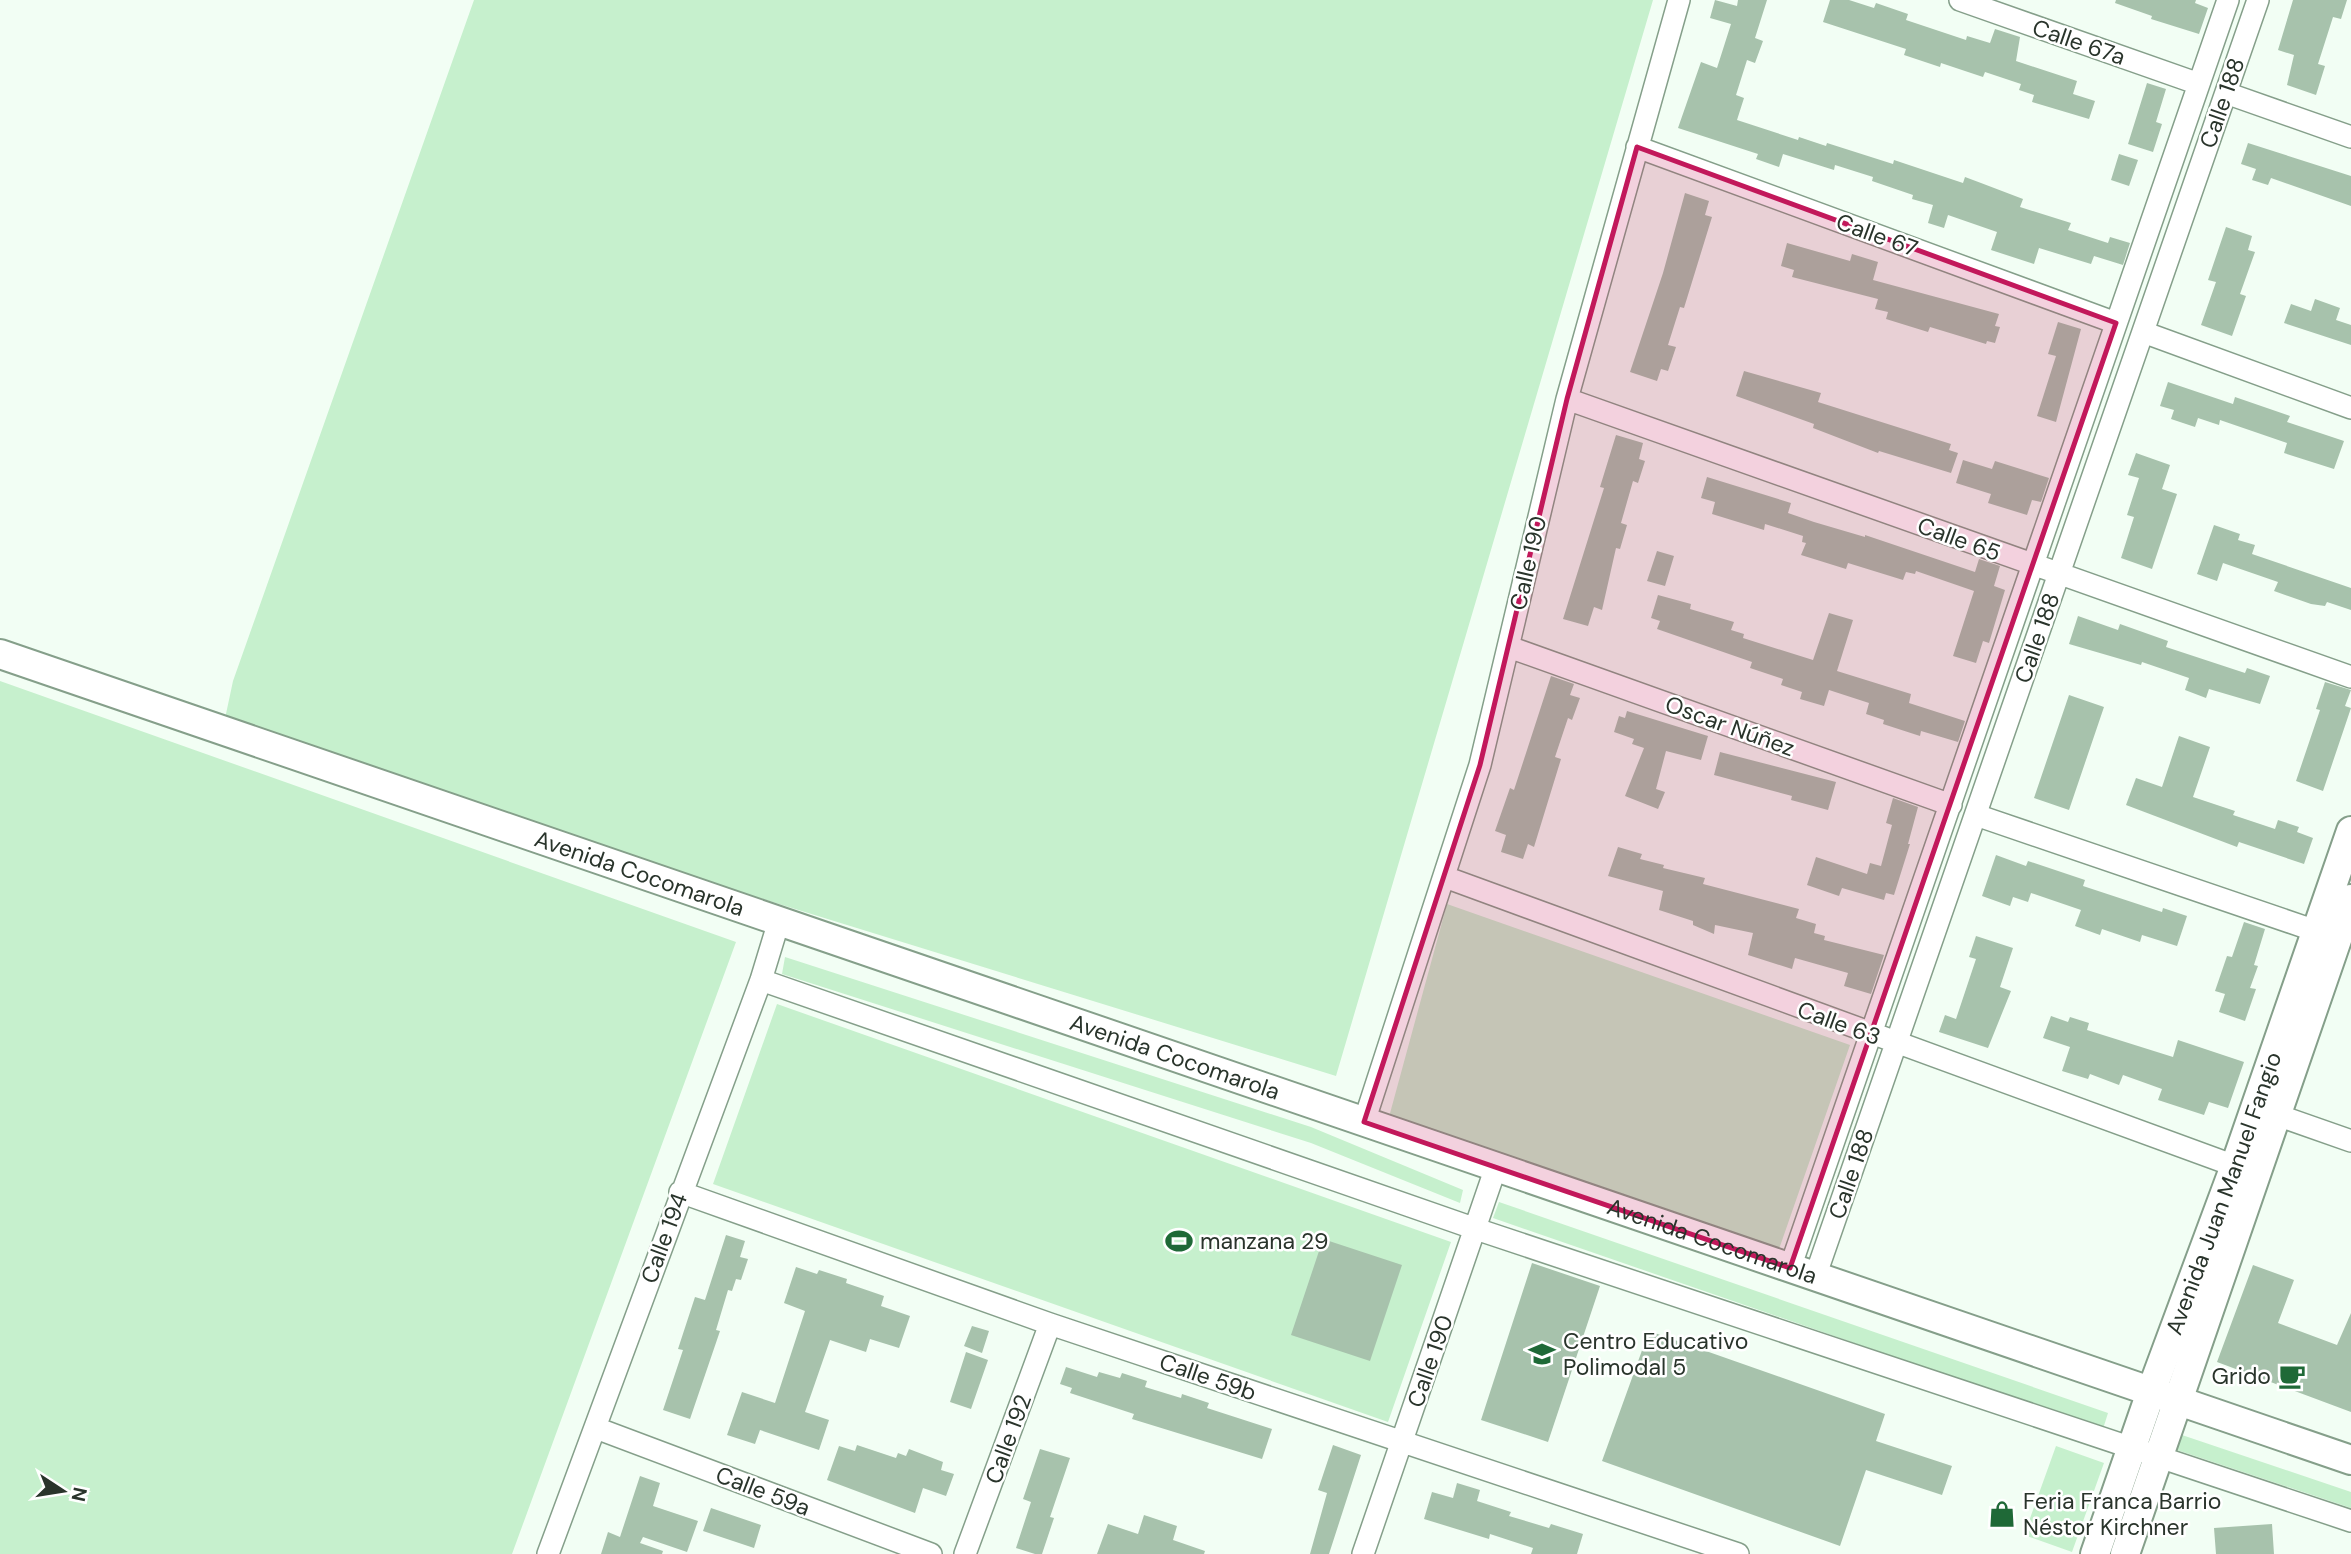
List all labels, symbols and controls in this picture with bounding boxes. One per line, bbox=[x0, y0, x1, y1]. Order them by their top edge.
street label: Calle 67a bbox=[2029, 12, 2129, 72]
street label: Calle 188 bbox=[2193, 54, 2251, 152]
street label: Calle 67 bbox=[1832, 206, 1922, 264]
street label: Calle 65 bbox=[1913, 510, 2005, 568]
street label: Calle 190 bbox=[1503, 513, 1553, 613]
street label: Calle 188 bbox=[2008, 589, 2066, 687]
street label: Oscar Núñez bbox=[1661, 689, 1799, 763]
street label: Avenida Cocomarola bbox=[531, 823, 748, 923]
street label: Calle 63 bbox=[1793, 994, 1885, 1052]
street label: Avenida Cocomarola bbox=[1066, 1007, 1284, 1107]
street label: Avenida Juan Manuel Fangio bbox=[2159, 1048, 2288, 1339]
street label: Calle 188 bbox=[1822, 1125, 1880, 1223]
street label: Calle 194 bbox=[634, 1189, 694, 1287]
street label: Avenida Cocomarola bbox=[1603, 1191, 1821, 1291]
sports icon: manzana 29 bbox=[1164, 1226, 1194, 1256]
place label: manzana 29 bbox=[1200, 1226, 1329, 1256]
street label: Calle 190 bbox=[1400, 1311, 1460, 1411]
place label: Centro Educativo Polimodal 5 bbox=[1563, 1326, 1748, 1382]
school or university icon: Centro Educativo Polimodal 5 bbox=[1527, 1339, 1557, 1369]
street label: Calle 59b bbox=[1156, 1346, 1260, 1408]
place label: Grido bbox=[2211, 1361, 2271, 1391]
cafe icon: Grido bbox=[2277, 1361, 2307, 1391]
street label: Calle 192 bbox=[978, 1390, 1038, 1488]
north arrow bbox=[28, 1456, 98, 1526]
street label: Calle 59a bbox=[712, 1459, 814, 1523]
text: N bbox=[65, 1485, 93, 1504]
place label: Feria Franca Barrio Néstor Kirchner bbox=[2023, 1486, 2221, 1542]
shop icon: Feria Franca Barrio Néstor Kirchner bbox=[1987, 1499, 2017, 1529]

